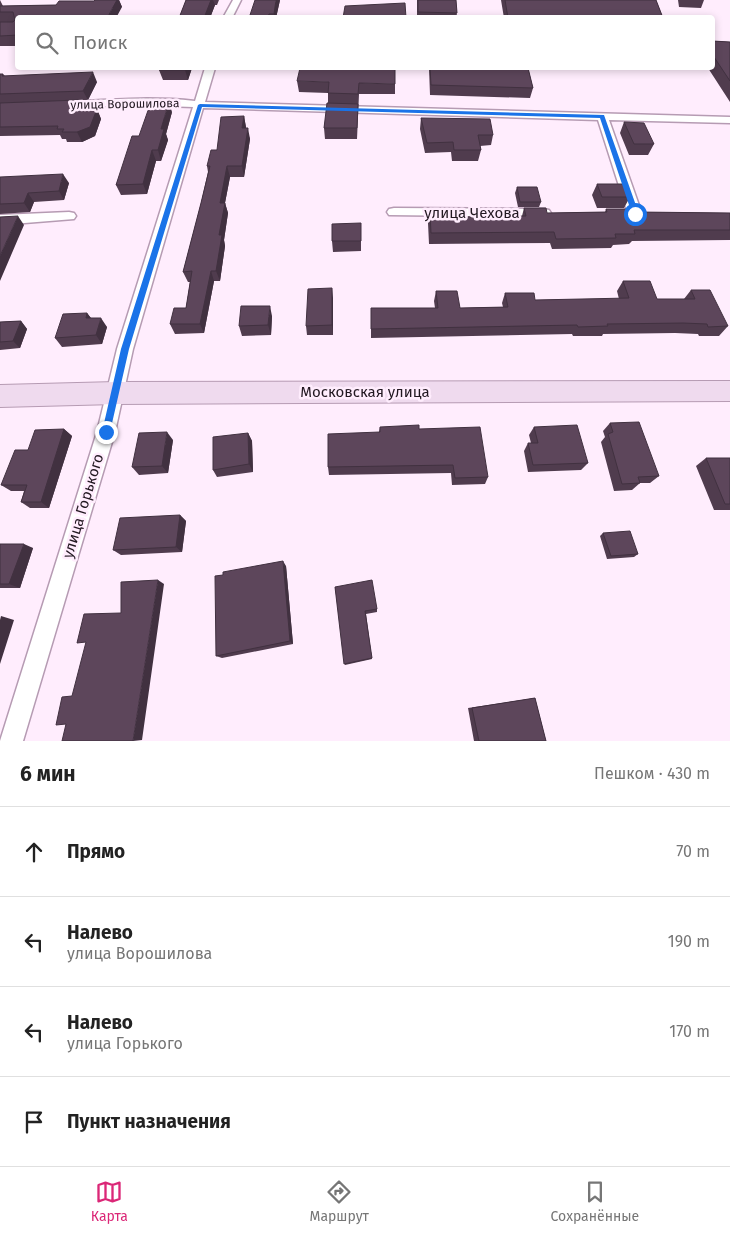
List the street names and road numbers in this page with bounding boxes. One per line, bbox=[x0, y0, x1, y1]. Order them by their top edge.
street label: улица Ворошилова bbox=[70, 96, 180, 112]
street label: улица Чехова bbox=[424, 204, 520, 222]
street label: Московская улица bbox=[300, 383, 430, 401]
street label: улица Горького bbox=[59, 451, 107, 561]

